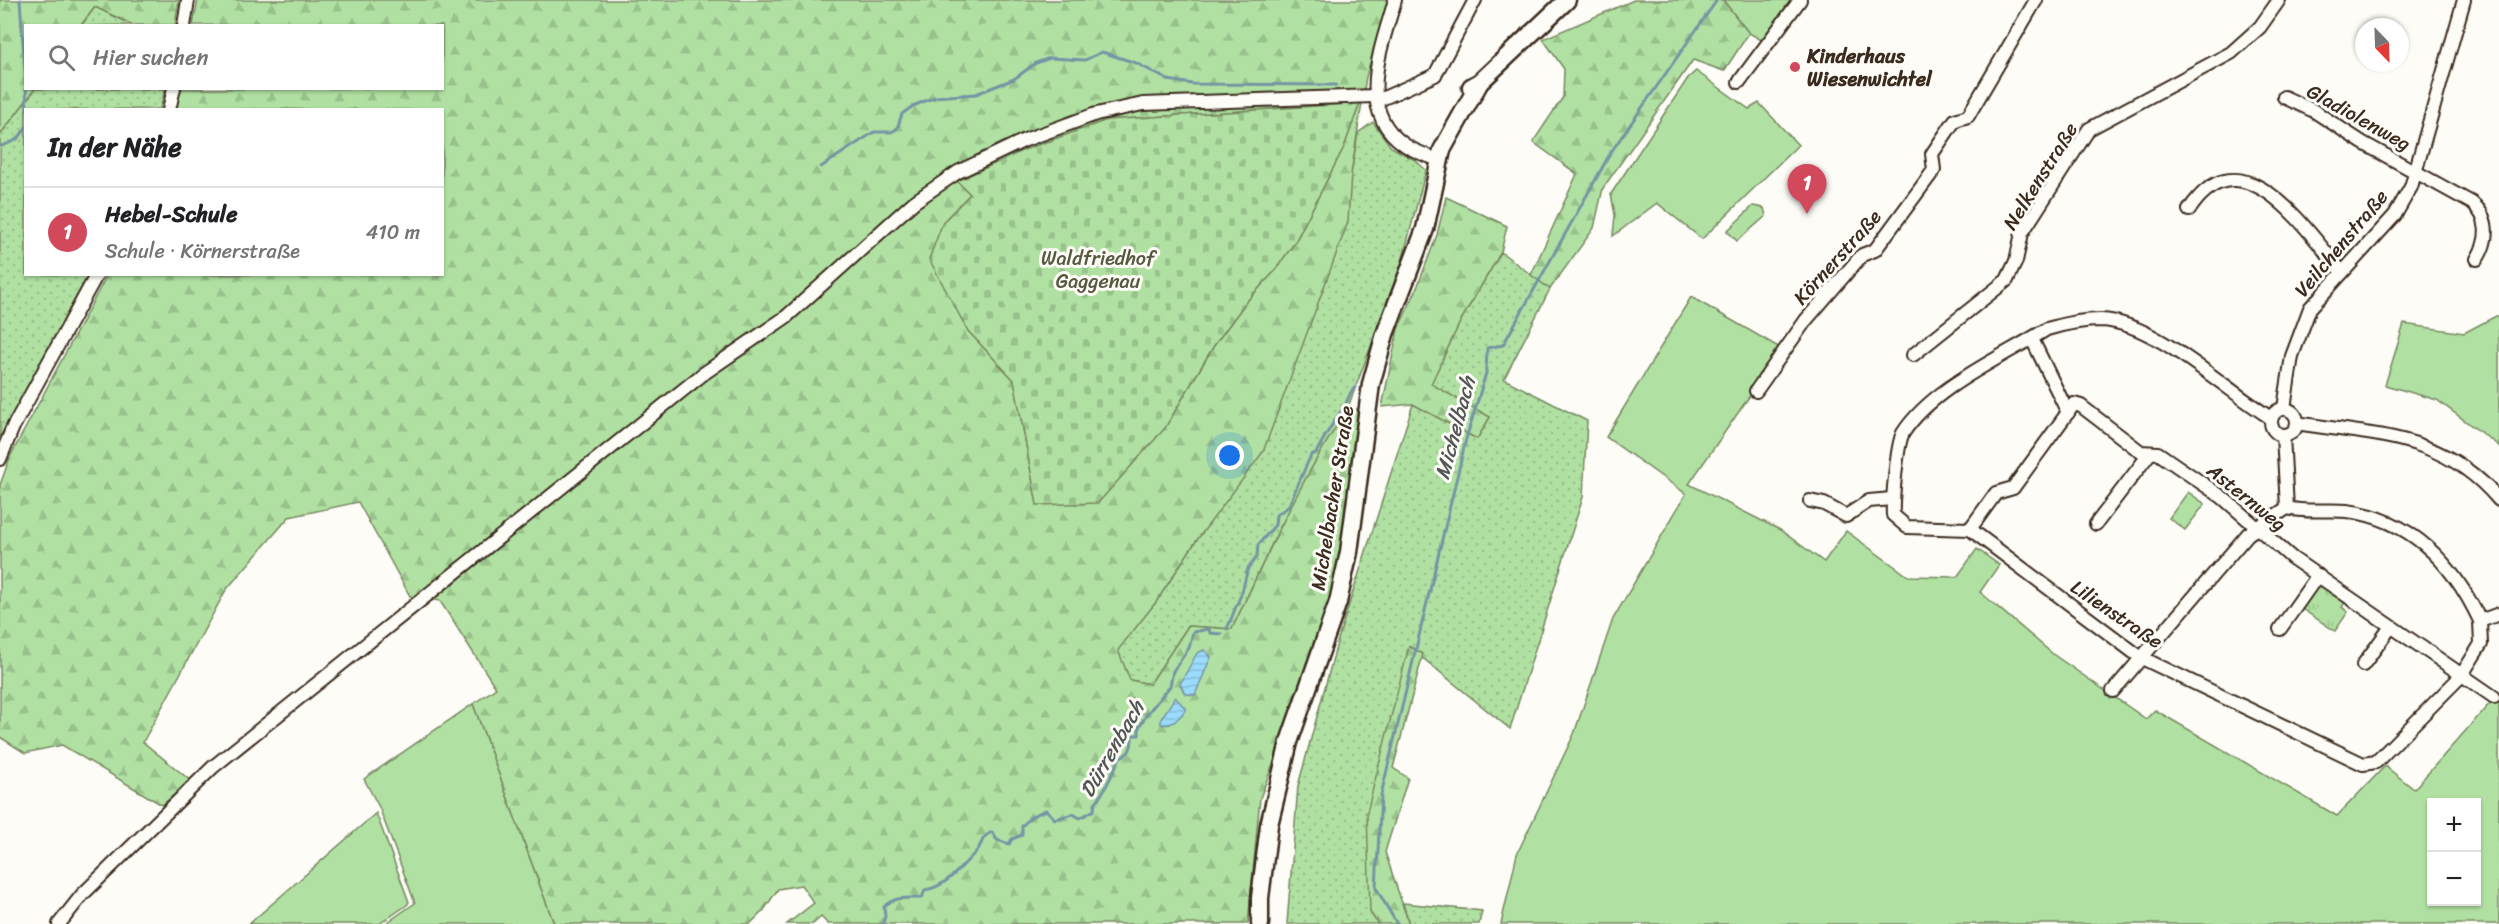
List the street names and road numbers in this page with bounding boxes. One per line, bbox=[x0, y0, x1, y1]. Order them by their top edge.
street label: Gladiolenweg bbox=[2300, 74, 2418, 161]
street label: Nelkenstraße bbox=[1993, 115, 2088, 237]
street label: Veilchenstraße bbox=[2285, 181, 2397, 305]
street label: Körnerstraße bbox=[1784, 201, 1891, 313]
street label: Michelbacher Straße bbox=[1301, 403, 1364, 593]
street label: Asternweg bbox=[2198, 453, 2294, 541]
street label: Lilienstraße bbox=[2063, 570, 2170, 658]

